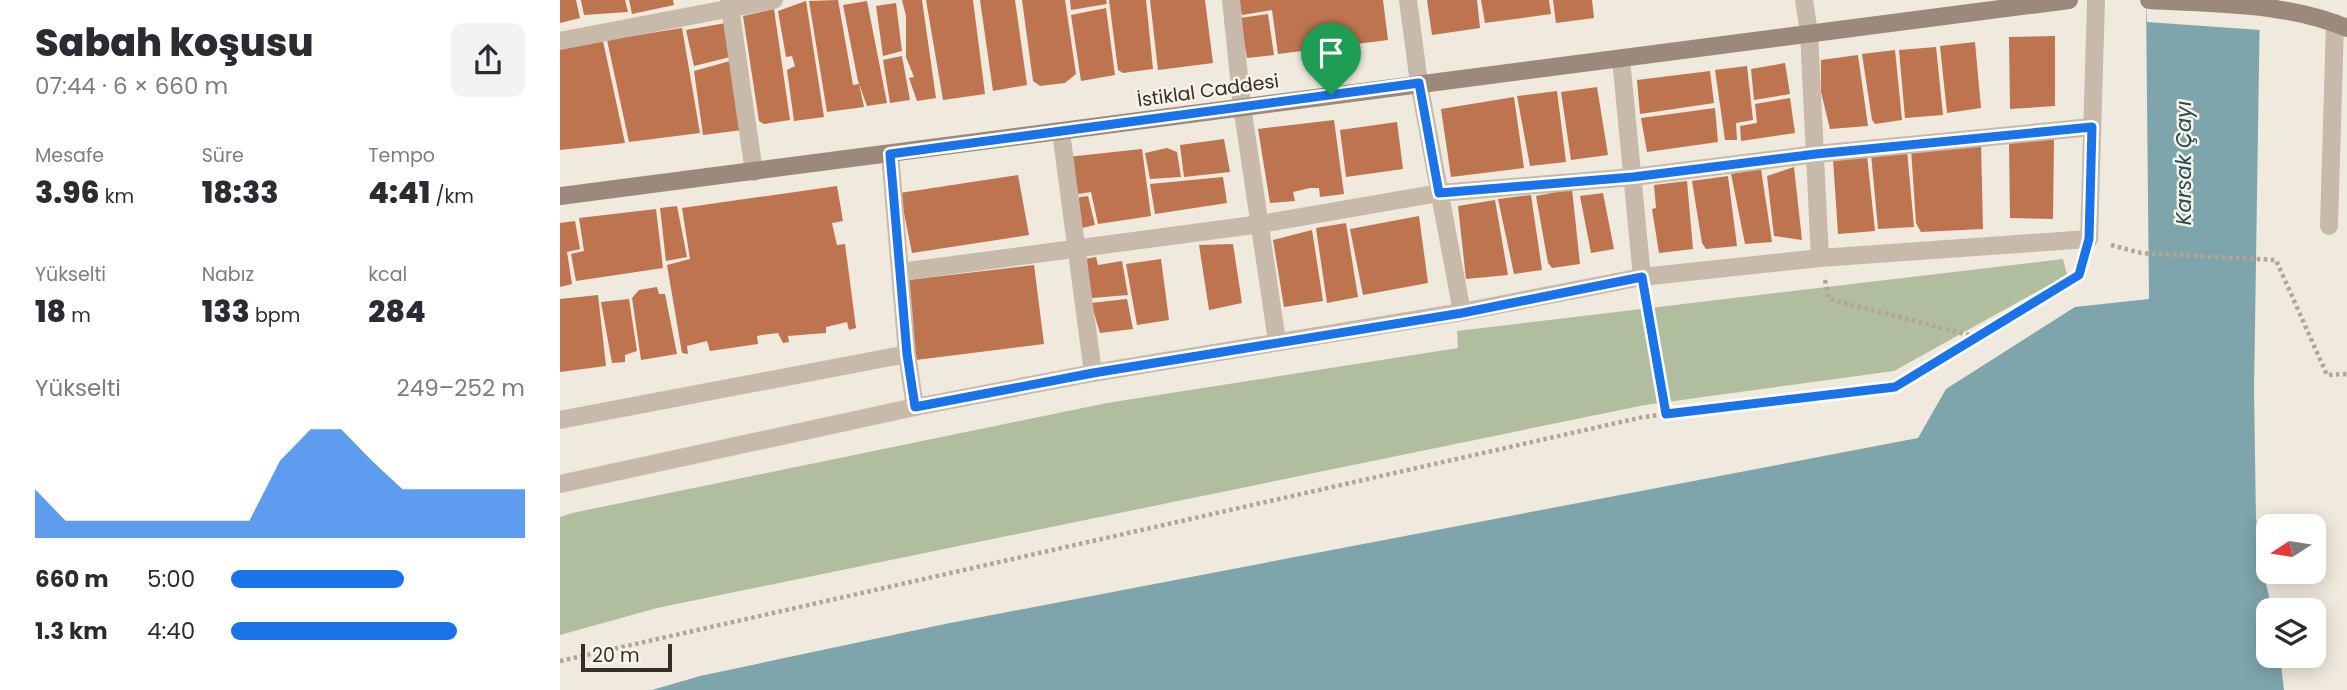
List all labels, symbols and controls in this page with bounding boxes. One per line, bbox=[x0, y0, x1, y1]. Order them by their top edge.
text: Sabah koşusu bbox=[35, 16, 313, 69]
button: share bbox=[451, 23, 525, 97]
pin bbox=[1301, 23, 1361, 95]
icon: arrive bbox=[1312, 34, 1350, 72]
street label: İstiklal Caddesi bbox=[1135, 67, 1281, 114]
text: 07:44 · 6 × 660 m bbox=[35, 70, 228, 102]
water label: Karsak Çayı bbox=[2169, 101, 2198, 225]
text: Mesafe bbox=[35, 142, 104, 169]
text: Süre bbox=[202, 142, 244, 169]
text: Tempo bbox=[368, 142, 435, 169]
text: 3.96 bbox=[35, 171, 100, 214]
text: 18:33 bbox=[202, 171, 279, 214]
text: 4:41 bbox=[368, 171, 430, 214]
text: km bbox=[100, 183, 134, 210]
text: /km bbox=[430, 183, 474, 210]
text: Yükselti bbox=[35, 261, 106, 288]
text: Nabız bbox=[202, 261, 254, 288]
text: kcal bbox=[368, 261, 407, 288]
text: 18 bbox=[35, 290, 66, 333]
text: 133 bbox=[202, 290, 250, 333]
text: 284 bbox=[368, 290, 426, 333]
text: m bbox=[66, 302, 91, 329]
text: bpm bbox=[250, 302, 300, 329]
text: Yükselti bbox=[35, 372, 121, 404]
text: 249–252 m bbox=[397, 372, 525, 404]
north arrow bbox=[2256, 514, 2326, 584]
map controls bbox=[2256, 514, 2326, 668]
text: 660 m bbox=[35, 563, 109, 595]
text: 5:00 bbox=[147, 563, 195, 595]
button: layers bbox=[2256, 598, 2326, 668]
text: 1.3 km bbox=[35, 615, 108, 647]
text: 4:40 bbox=[147, 615, 195, 647]
scale bar bbox=[581, 641, 672, 673]
text: 20 m bbox=[592, 642, 640, 669]

